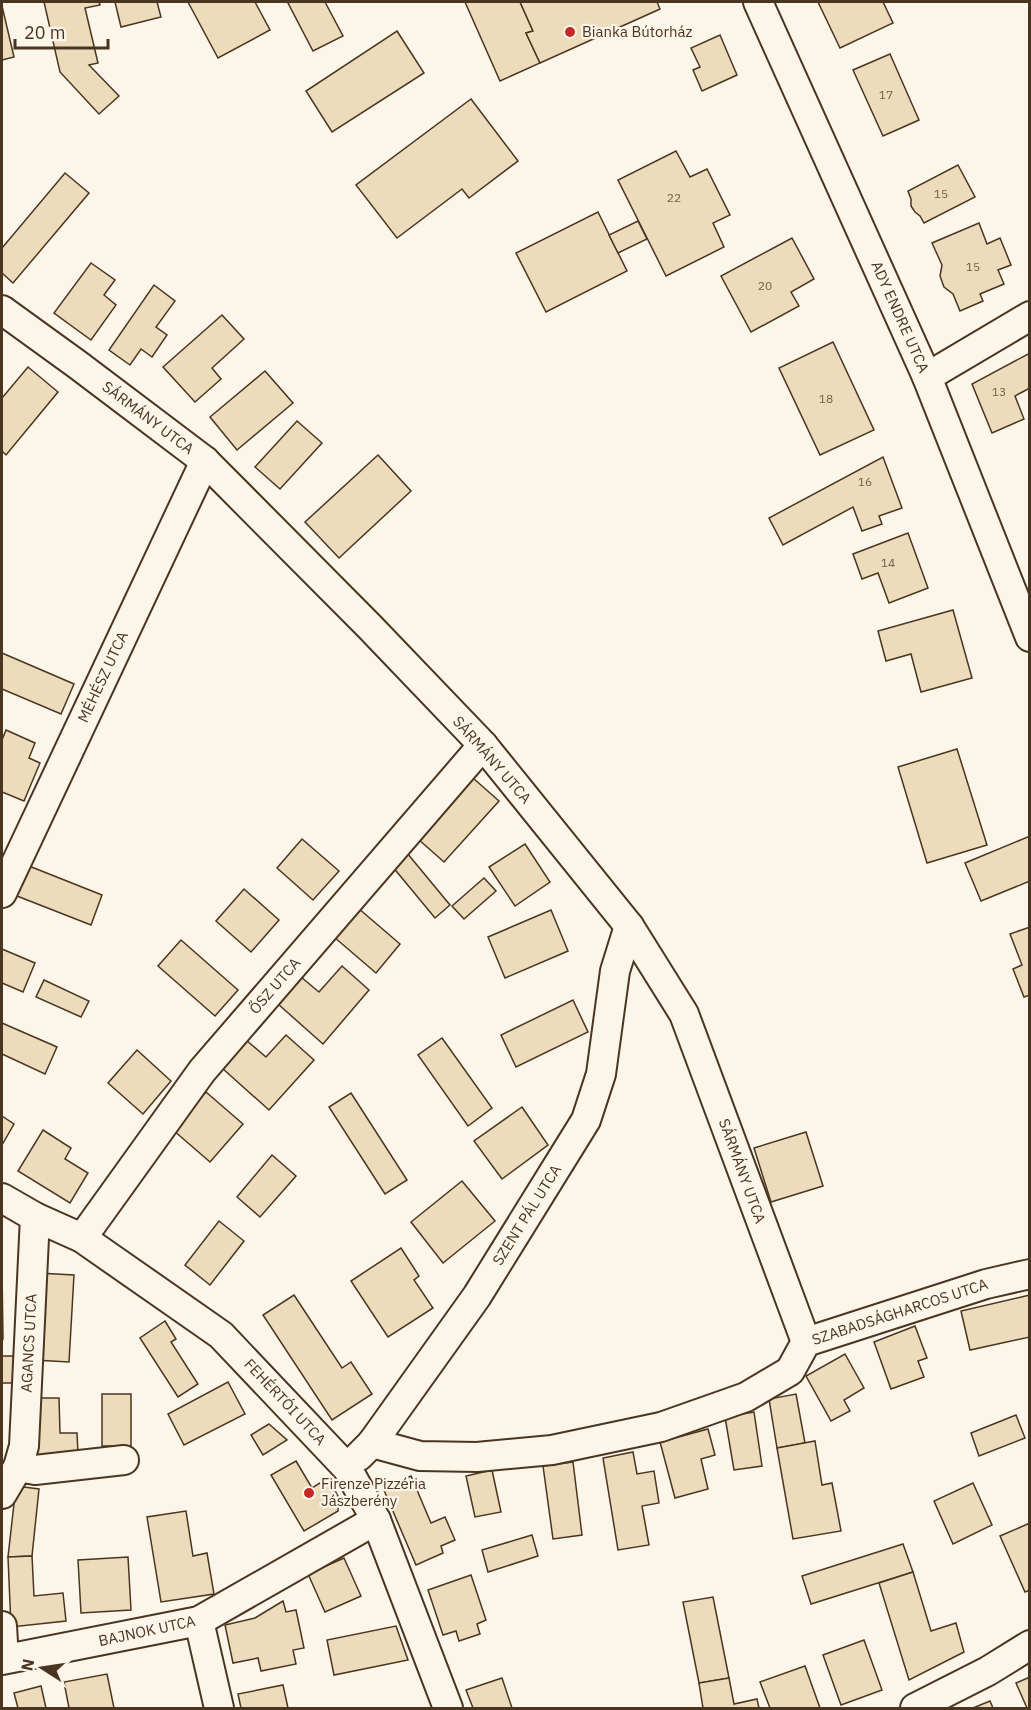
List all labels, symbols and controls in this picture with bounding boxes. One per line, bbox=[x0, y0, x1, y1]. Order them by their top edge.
scale bar bbox=[15, 12, 108, 50]
text: 20 m bbox=[24, 21, 66, 44]
place label: Bianka Bútorház bbox=[582, 22, 692, 41]
marker: Bianka Bútorház bbox=[563, 25, 577, 39]
house number: 17 bbox=[879, 87, 893, 102]
house number: 15 bbox=[934, 186, 948, 201]
house number: 22 bbox=[667, 190, 681, 205]
street label: ADY ENDRE UTCA bbox=[867, 258, 934, 376]
house number: 15 bbox=[966, 259, 980, 274]
house number: 20 bbox=[758, 278, 772, 293]
street label: SÁRMÁNY UTCA bbox=[99, 377, 198, 459]
house number: 13 bbox=[992, 384, 1006, 399]
house number: 18 bbox=[819, 391, 833, 406]
house number: 16 bbox=[858, 474, 872, 489]
house number: 14 bbox=[881, 555, 895, 570]
street label: MÉHÉSZ UTCA bbox=[73, 628, 132, 725]
street label: SÁRMÁNY UTCA bbox=[449, 712, 536, 808]
street label: ŐSZ UTCA bbox=[245, 953, 305, 1018]
street label: SÁRMÁNY UTCA bbox=[715, 1116, 770, 1226]
street label: SZENT PÁL UTCA bbox=[488, 1160, 565, 1269]
street label: SZABADSÁGHARCOS UTCA bbox=[809, 1274, 991, 1349]
street label: AGANCS UTCA bbox=[16, 1293, 41, 1393]
street label: FEHÉRTÓI UTCA bbox=[240, 1354, 331, 1449]
place label: Firenze Pizzéria Jászberény bbox=[321, 1474, 426, 1510]
marker: Firenze Pizzéria Jászberény bbox=[302, 1486, 316, 1500]
street label: BAJNOK UTCA bbox=[97, 1611, 197, 1650]
north arrow bbox=[12, 1638, 72, 1698]
text: N bbox=[16, 1657, 38, 1673]

